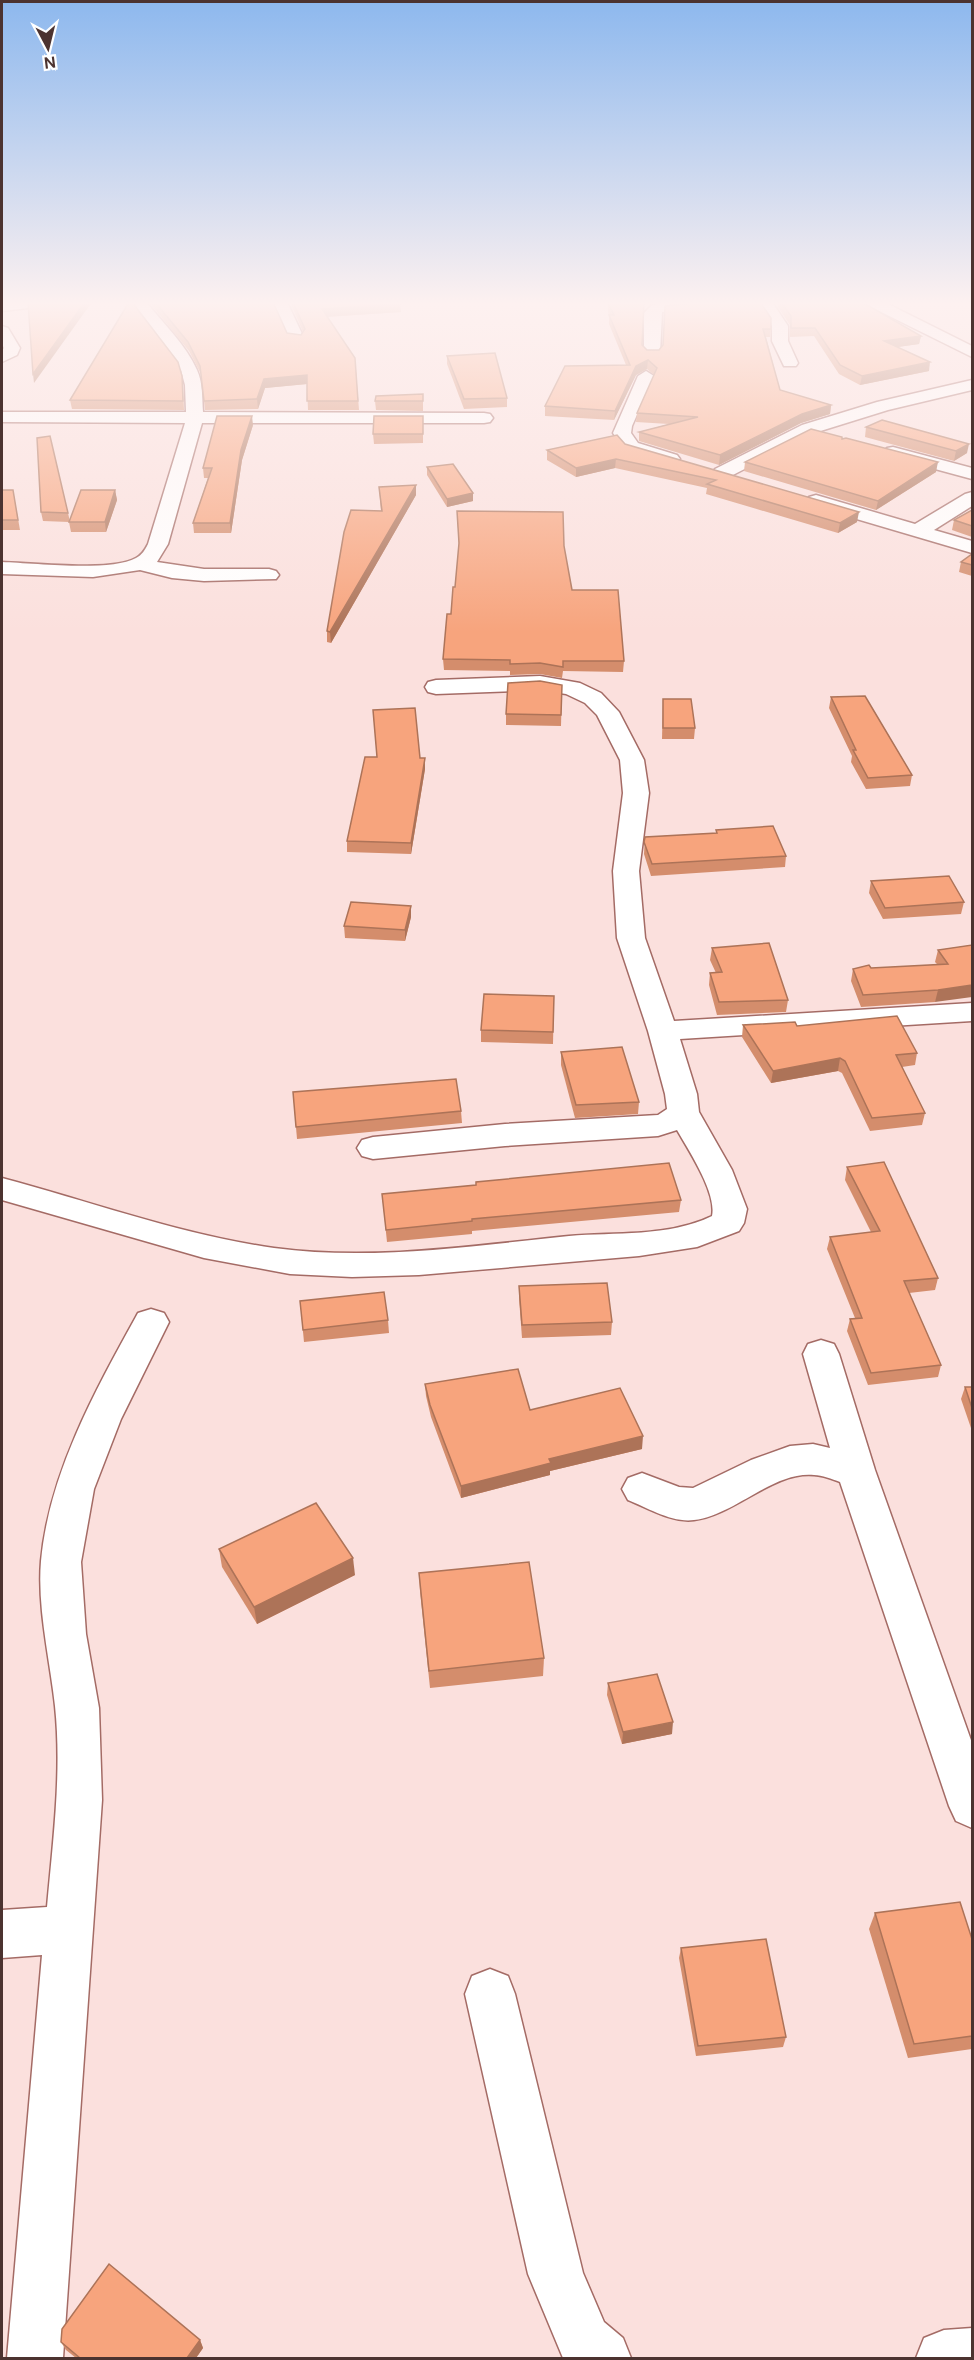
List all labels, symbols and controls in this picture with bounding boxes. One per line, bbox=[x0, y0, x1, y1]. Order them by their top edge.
north arrow bbox=[18, 18, 78, 78]
text: N bbox=[43, 51, 57, 74]

